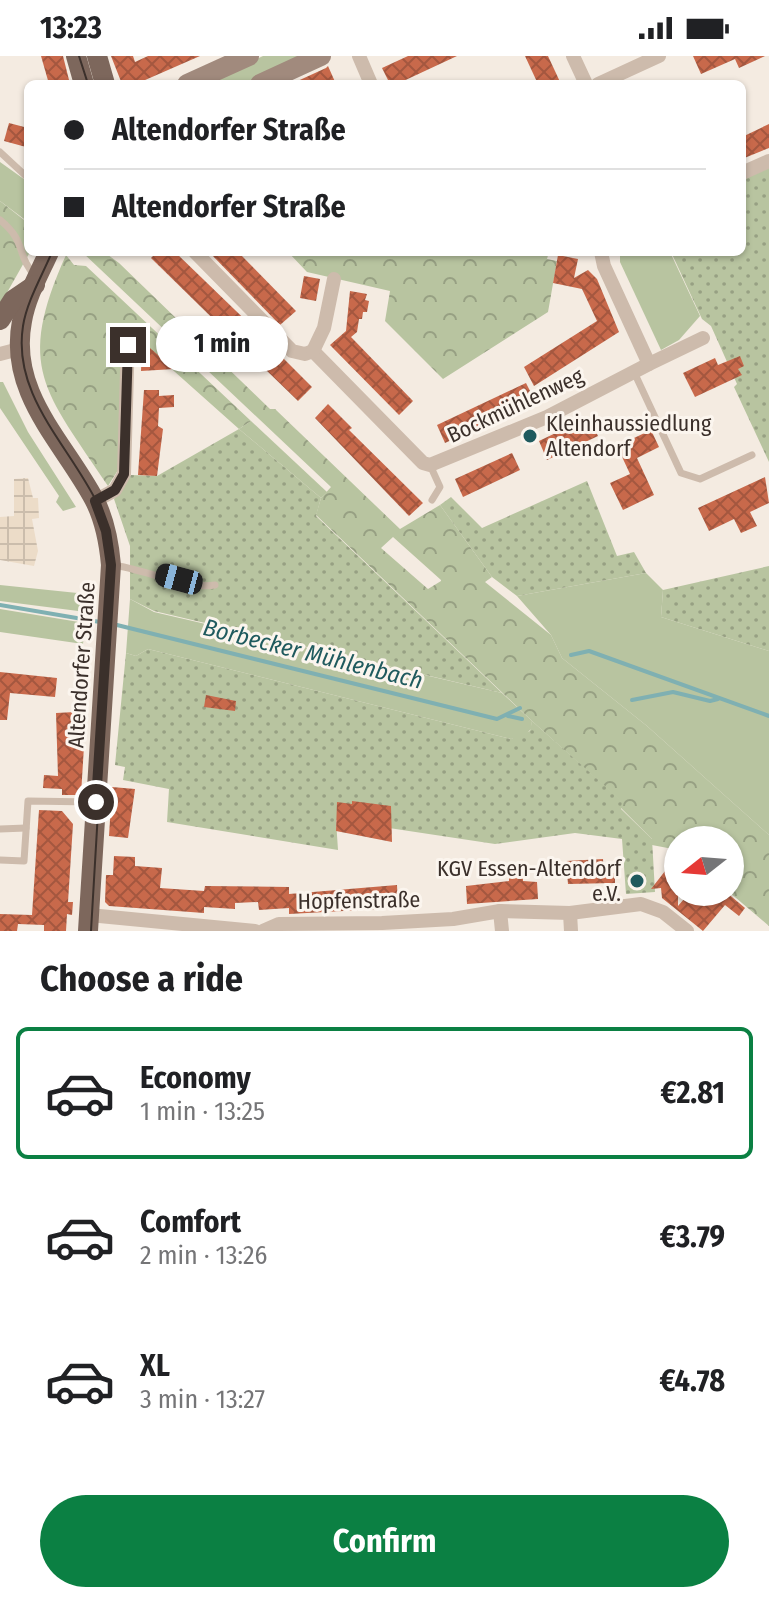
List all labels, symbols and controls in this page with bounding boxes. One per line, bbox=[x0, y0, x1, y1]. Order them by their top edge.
text: 13:23 bbox=[40, 10, 102, 46]
text: Altendorfer Straße bbox=[112, 112, 346, 148]
text: Altendorfer Straße bbox=[112, 189, 346, 225]
callout: 1 min bbox=[156, 317, 288, 373]
route end bbox=[110, 327, 146, 363]
text: 1 min bbox=[194, 328, 250, 359]
street label: Bockmühlenweg bbox=[443, 362, 588, 449]
place label: Kleinhaussiedlung Altendorf bbox=[546, 410, 712, 462]
marker: Kleinhaussiedlung Altendorf bbox=[521, 427, 539, 445]
car bbox=[153, 561, 205, 597]
street label: Altendorfer Straße bbox=[62, 581, 101, 749]
water label: Borbecker Mühlenbach bbox=[200, 613, 426, 695]
route start bbox=[78, 784, 114, 820]
north arrow bbox=[664, 826, 744, 906]
map controls bbox=[664, 826, 744, 906]
place label: KGV Essen-Altendorf e.V. bbox=[437, 855, 622, 907]
marker: KGV Essen-Altendorf e.V. bbox=[628, 872, 646, 890]
street label: Hopfenstraße bbox=[297, 886, 421, 915]
text: Choose a ride bbox=[40, 957, 243, 1001]
icon: car bbox=[44, 1057, 116, 1129]
text: Economy bbox=[140, 1060, 251, 1096]
text: €2.81 bbox=[661, 1075, 725, 1111]
text: 1 min · 13:25 bbox=[140, 1096, 265, 1127]
icon: car bbox=[44, 1201, 116, 1273]
text: Comfort bbox=[140, 1204, 241, 1240]
text: €3.79 bbox=[660, 1219, 725, 1255]
text: 2 min · 13:26 bbox=[140, 1240, 267, 1271]
icon: car bbox=[44, 1345, 116, 1417]
text: XL bbox=[140, 1348, 170, 1384]
text: €4.78 bbox=[659, 1363, 725, 1399]
text: 3 min · 13:27 bbox=[140, 1384, 265, 1415]
button: Confirm bbox=[40, 1495, 729, 1587]

